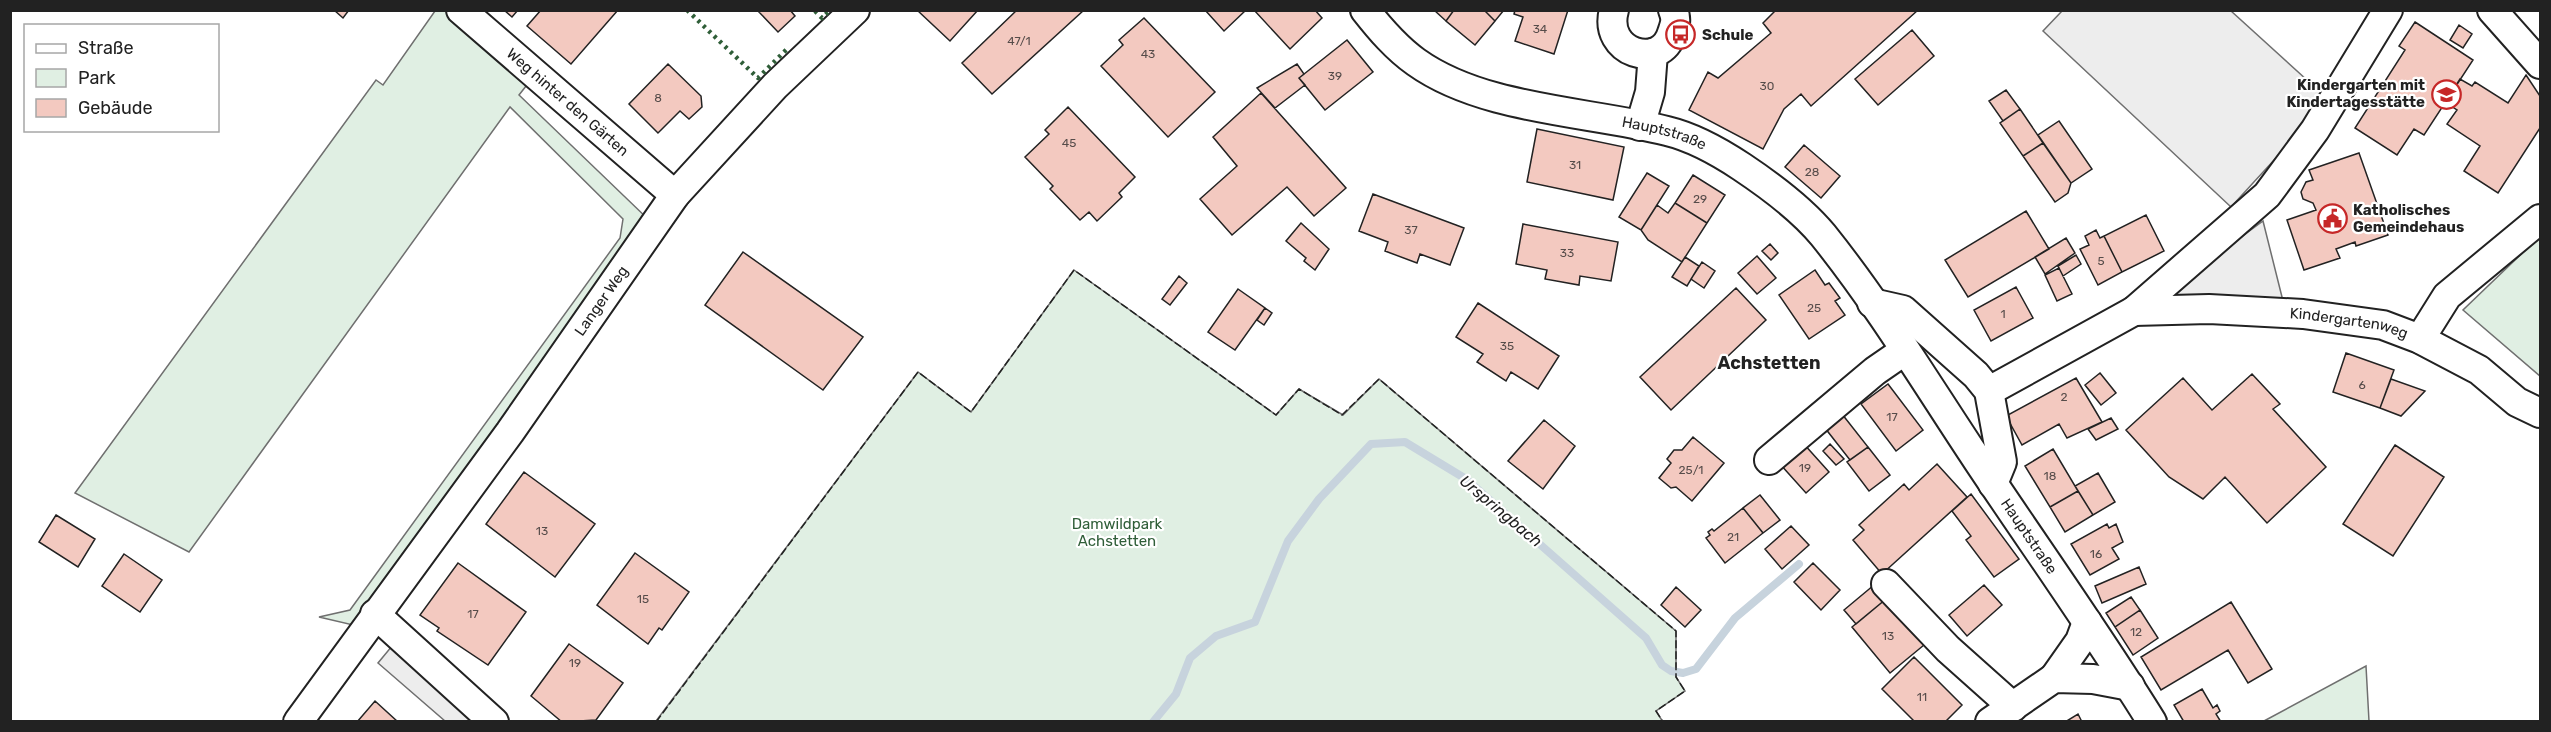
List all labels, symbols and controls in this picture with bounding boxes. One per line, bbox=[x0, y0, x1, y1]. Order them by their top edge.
bus stop icon: Schule bbox=[1665, 19, 1697, 51]
house number: 34 bbox=[1533, 22, 1548, 36]
legend bbox=[24, 24, 219, 132]
place label: Schule bbox=[1702, 26, 1753, 44]
house number: 47/1 bbox=[1007, 34, 1031, 48]
text: Straße bbox=[78, 37, 134, 59]
street label: Weg hinter den Gärten bbox=[503, 45, 632, 160]
house number: 43 bbox=[1141, 47, 1155, 61]
text: Park bbox=[78, 67, 116, 89]
house number: 39 bbox=[1328, 69, 1342, 83]
place label: Kindergarten mit Kindertagesstätte bbox=[2286, 76, 2425, 111]
school or university icon: Kindergarten mit Kindertagesstätte bbox=[2430, 78, 2462, 110]
house number: 30 bbox=[1760, 79, 1774, 93]
house number: 8 bbox=[654, 91, 662, 105]
text: Gebäude bbox=[78, 97, 153, 119]
street label: Hauptstraße bbox=[1620, 113, 1709, 154]
house number: 45 bbox=[1062, 136, 1076, 150]
house number: 31 bbox=[1569, 158, 1581, 172]
house number: 28 bbox=[1805, 165, 1819, 179]
house number: 29 bbox=[1693, 192, 1707, 206]
place label: Katholisches Gemeindehaus bbox=[2353, 201, 2464, 236]
public building icon: Katholisches Gemeindehaus bbox=[2316, 203, 2348, 235]
house number: 37 bbox=[1404, 223, 1418, 237]
house number: 33 bbox=[1560, 246, 1574, 260]
house number: 5 bbox=[2097, 254, 2105, 268]
street label: Langer Weg bbox=[571, 262, 632, 339]
house number: 25 bbox=[1807, 301, 1821, 315]
street label: Kindergartenweg bbox=[2289, 304, 2411, 343]
house number: 1 bbox=[2000, 307, 2006, 321]
house number: 35 bbox=[1500, 339, 1514, 353]
district label: Achstetten bbox=[1717, 352, 1821, 374]
house number: 6 bbox=[2358, 378, 2366, 392]
house number: 2 bbox=[2060, 390, 2068, 404]
house number: 17 bbox=[1886, 410, 1898, 424]
house number: 19 bbox=[1799, 461, 1811, 475]
house number: 25/1 bbox=[1679, 463, 1704, 477]
house number: 18 bbox=[2044, 469, 2056, 483]
water label: Urspringbach bbox=[1456, 471, 1546, 551]
street label: Hauptstraße bbox=[1997, 495, 2061, 577]
park label: Damwildpark Achstetten bbox=[1072, 515, 1163, 550]
house number: 13 bbox=[536, 524, 548, 538]
house number: 21 bbox=[1727, 530, 1739, 544]
house number: 16 bbox=[2090, 547, 2102, 561]
house number: 15 bbox=[637, 592, 649, 606]
house number: 17 bbox=[467, 607, 479, 621]
house number: 12 bbox=[2130, 625, 2142, 639]
house number: 13 bbox=[1882, 629, 1894, 643]
house number: 19 bbox=[569, 656, 581, 670]
house number: 11 bbox=[1917, 690, 1927, 704]

